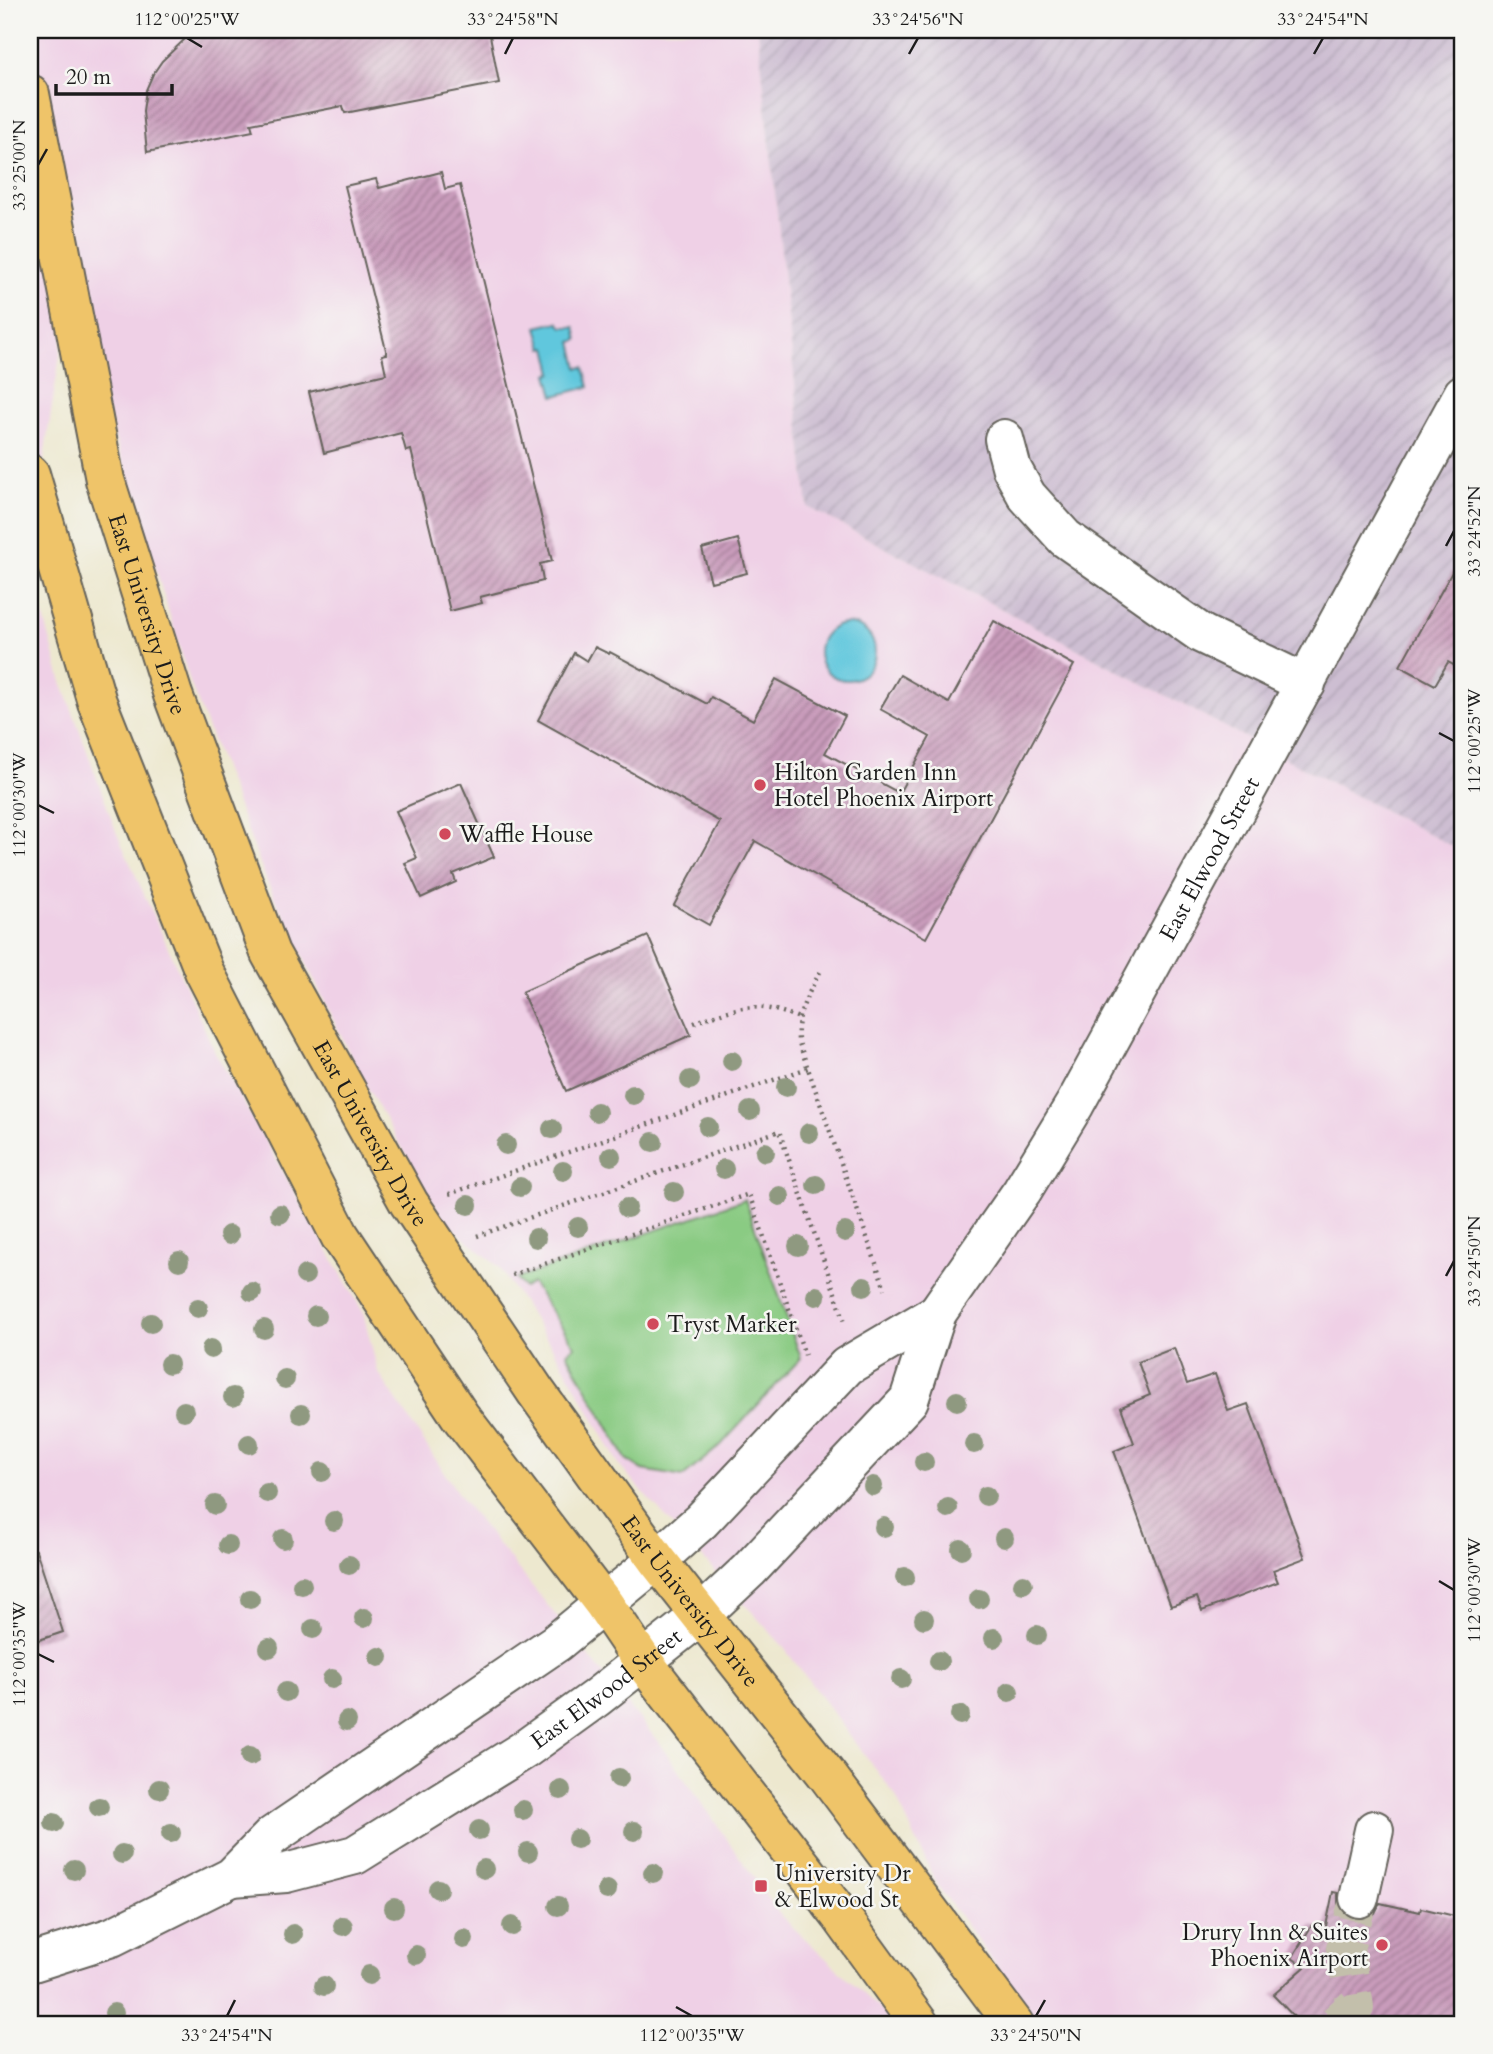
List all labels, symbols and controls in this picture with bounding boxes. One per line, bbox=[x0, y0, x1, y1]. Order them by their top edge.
text: 112°00'25"W bbox=[134, 7, 240, 32]
text: 33°24'58"N bbox=[467, 7, 559, 32]
text: 33°24'56"N bbox=[872, 7, 964, 32]
text: 33°24'54"N bbox=[1277, 7, 1369, 32]
scale bar bbox=[56, 52, 172, 96]
text: 20 m bbox=[66, 63, 111, 92]
text: 33°25'00"N bbox=[7, 119, 32, 211]
text: 33°24'52"N bbox=[1462, 485, 1487, 577]
street label: East University Drive bbox=[101, 510, 194, 719]
text: 112°00'25"W bbox=[1462, 688, 1487, 794]
text: 112°00'30"W bbox=[7, 752, 32, 858]
place label: Hilton Garden Inn Hotel Phoenix Airport bbox=[774, 757, 993, 814]
street label: East Elwood Street bbox=[1152, 771, 1267, 946]
marker: Hilton Garden Inn Hotel Phoenix Airport bbox=[752, 777, 768, 793]
place label: Waffle House bbox=[458, 819, 594, 850]
marker: Waffle House bbox=[437, 826, 453, 842]
street label: East University Drive bbox=[306, 1035, 436, 1233]
text: 33°24'50"N bbox=[1462, 1215, 1487, 1307]
place label: Tryst Marker bbox=[667, 1309, 797, 1340]
marker: Tryst Marker bbox=[645, 1316, 661, 1332]
street label: East University Drive bbox=[614, 1509, 767, 1694]
text: 112°00'30"W bbox=[1462, 1537, 1487, 1643]
text: 112°00'35"W bbox=[7, 1601, 32, 1707]
street label: East Elwood Street bbox=[524, 1621, 688, 1756]
place label: University Dr & Elwood St bbox=[775, 1858, 911, 1915]
marker: University Dr & Elwood St bbox=[753, 1878, 769, 1894]
place label: Drury Inn & Suites Phoenix Airport bbox=[1182, 1917, 1368, 1974]
marker: Drury Inn & Suites Phoenix Airport bbox=[1374, 1937, 1390, 1953]
text: 33°24'54"N bbox=[181, 2023, 273, 2048]
text: 112°00'35"W bbox=[639, 2023, 745, 2048]
text: 33°24'50"N bbox=[990, 2023, 1082, 2048]

